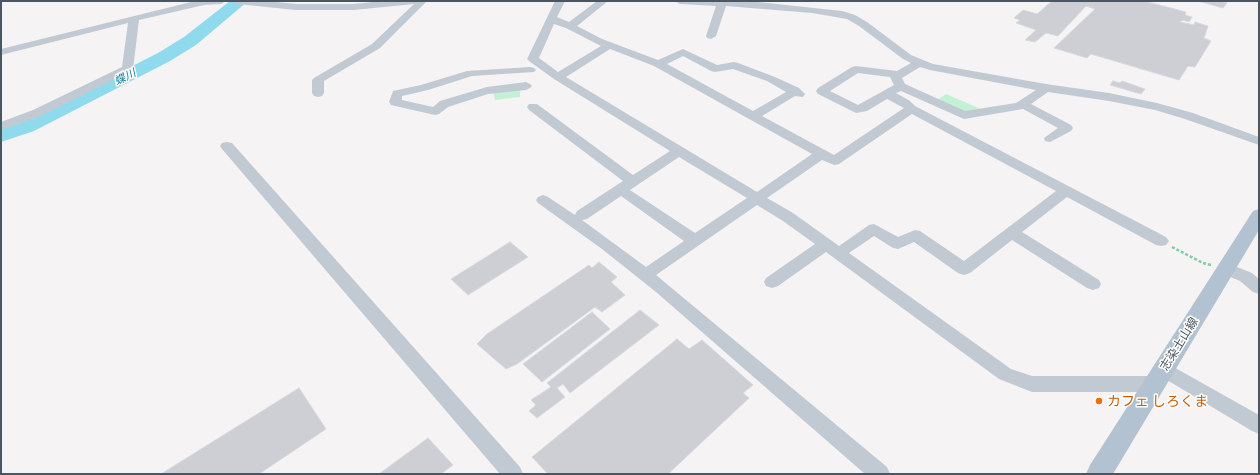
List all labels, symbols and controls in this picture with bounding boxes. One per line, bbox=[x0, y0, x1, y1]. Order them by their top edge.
water label: 蝶川 bbox=[112, 66, 138, 88]
street label: 志染土山線 bbox=[1157, 315, 1201, 373]
place label: カフェ しろくま bbox=[1107, 393, 1208, 409]
marker: カフェ しろくま bbox=[1094, 396, 1104, 406]

